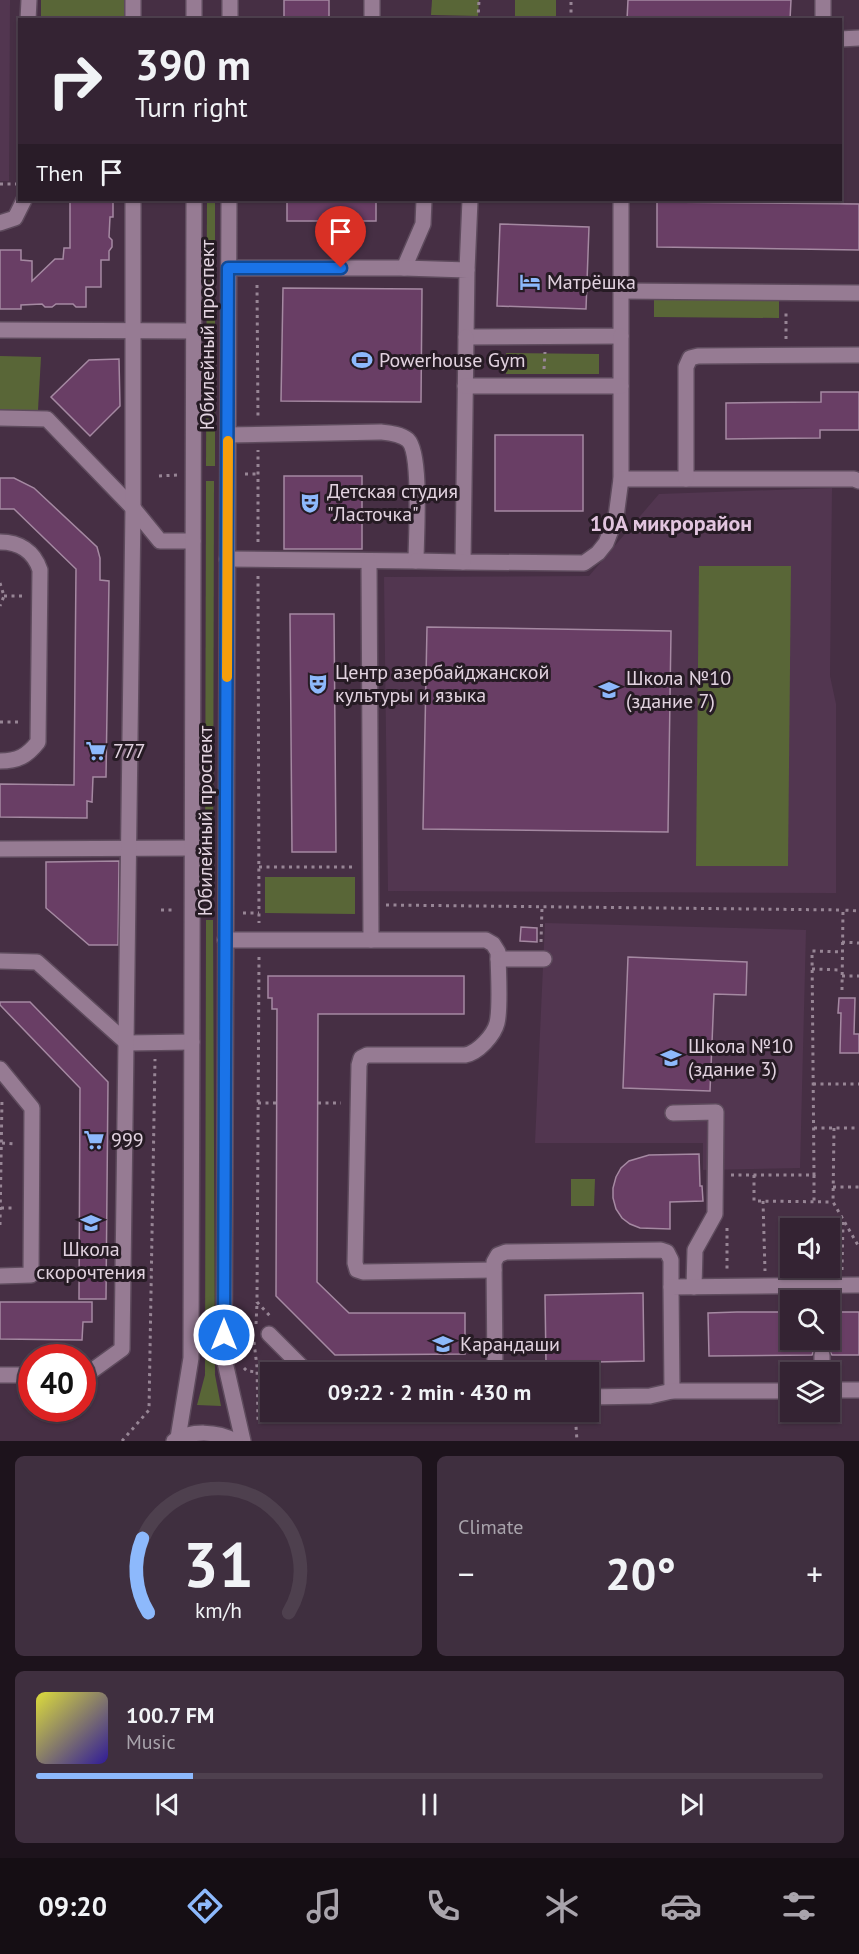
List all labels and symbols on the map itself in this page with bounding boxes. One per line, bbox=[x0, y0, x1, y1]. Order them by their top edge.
pin bbox=[315, 206, 366, 268]
street label: Юбилейный проспект bbox=[194, 240, 220, 430]
place label: Матрёшка bbox=[547, 269, 636, 295]
hotel icon: Матрёшка bbox=[518, 270, 542, 294]
place label: Powerhouse Gym bbox=[379, 347, 526, 373]
sports icon: Powerhouse Gym bbox=[350, 348, 374, 372]
place label: Детская студия "Ласточка" bbox=[327, 478, 458, 527]
theatre icon: Детская студия "Ласточка" bbox=[298, 491, 322, 515]
district label: 10А микрорайон bbox=[590, 509, 752, 537]
place label: Центр азербайджанской культуры и языка bbox=[335, 659, 549, 708]
place label: Школа №10 (здание 7) bbox=[626, 665, 731, 714]
theatre icon: Центр азербайджанской культуры и языка bbox=[306, 672, 330, 696]
school or university icon: Школа №10 (здание 7) bbox=[597, 678, 621, 702]
street label: Юбилейный проспект bbox=[192, 726, 218, 916]
place label: 777 bbox=[113, 738, 146, 764]
supermarket icon: 777 bbox=[84, 739, 108, 763]
place label: Школа №10 (здание 3) bbox=[688, 1033, 793, 1082]
school or university icon: Школа №10 (здание 3) bbox=[659, 1046, 683, 1070]
place label: 999 bbox=[111, 1127, 144, 1153]
supermarket icon: 999 bbox=[82, 1128, 106, 1152]
school or university icon: Школа скорочтения bbox=[79, 1211, 103, 1235]
place label: Школа скорочтения bbox=[36, 1236, 146, 1285]
position arrow bbox=[192, 1303, 256, 1367]
place label: Карандаши bbox=[460, 1331, 560, 1357]
school or university icon: Карандаши bbox=[431, 1332, 455, 1356]
speed limit sign: 40 bbox=[18, 1344, 96, 1422]

